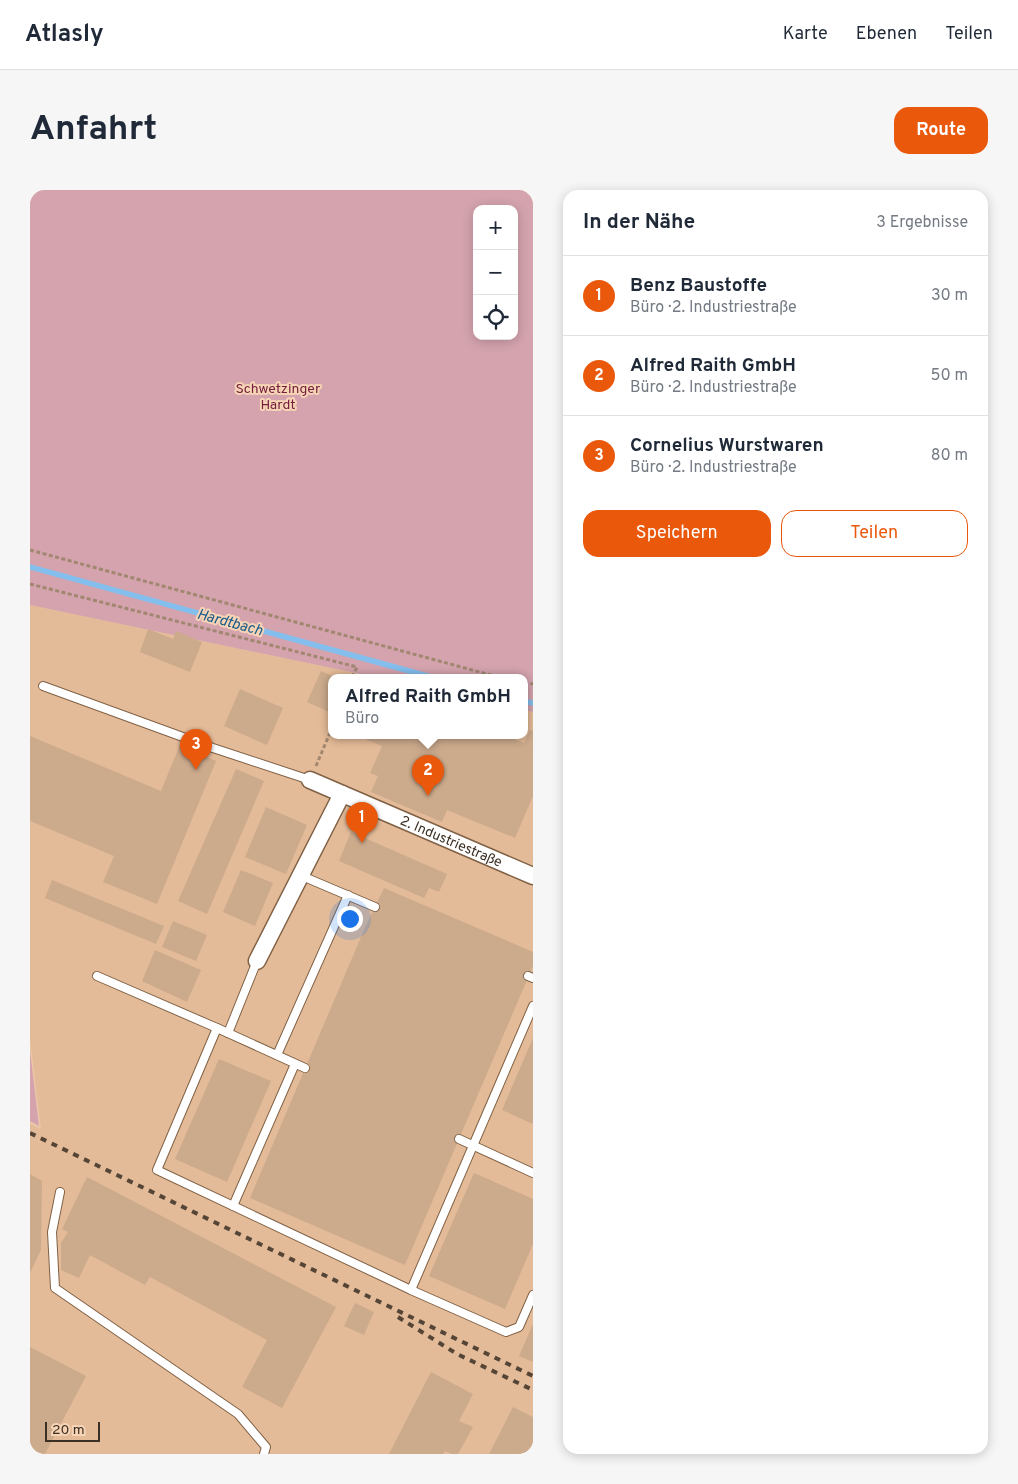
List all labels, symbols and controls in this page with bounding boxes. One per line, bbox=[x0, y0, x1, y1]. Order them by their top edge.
text: Atlasly bbox=[25, 20, 104, 50]
text: Karte bbox=[783, 23, 828, 46]
text: Ebenen bbox=[856, 23, 917, 46]
text: Teilen bbox=[945, 23, 993, 46]
button: Route bbox=[894, 107, 988, 154]
text: Anfahrt bbox=[30, 108, 157, 152]
map controls bbox=[473, 205, 518, 340]
button: + bbox=[473, 205, 518, 250]
text: In der Nähe bbox=[583, 209, 695, 236]
text: 3 Ergebnisse bbox=[876, 213, 968, 233]
button: − bbox=[473, 250, 518, 295]
text: Benz Baustoffe bbox=[630, 274, 767, 298]
text: 1 bbox=[596, 286, 602, 306]
text: 30 m bbox=[931, 286, 968, 306]
button: locate bbox=[473, 295, 518, 340]
text: Büro · 2. Industriestraße bbox=[630, 298, 797, 318]
text: Alfred Raith GmbH bbox=[630, 354, 796, 378]
text: 2 bbox=[594, 366, 604, 386]
text: 50 m bbox=[931, 366, 968, 386]
text: Büro · 2. Industriestraße bbox=[630, 378, 797, 398]
park label: Schwetzinger Hardt bbox=[236, 381, 321, 414]
text: Cornelius Wurstwaren bbox=[630, 434, 824, 458]
text: 3 bbox=[594, 446, 604, 466]
text: 80 m bbox=[931, 446, 968, 466]
text: Büro · 2. Industriestraße bbox=[630, 458, 797, 478]
button: Speichern bbox=[583, 510, 771, 557]
button: Teilen bbox=[781, 510, 968, 557]
water label: Hardtbach bbox=[195, 606, 265, 641]
popup bbox=[328, 674, 528, 739]
text: Alfred Raith GmbH bbox=[345, 685, 511, 709]
text: Büro bbox=[345, 709, 379, 729]
pin: 3 bbox=[180, 729, 212, 770]
pin: 2 bbox=[412, 755, 444, 796]
pin: 1 bbox=[346, 802, 378, 843]
street label: 2. Industriestraße bbox=[397, 813, 504, 872]
your location bbox=[337, 906, 363, 932]
scale bar bbox=[45, 1419, 100, 1442]
text: 20 m bbox=[52, 1422, 85, 1439]

